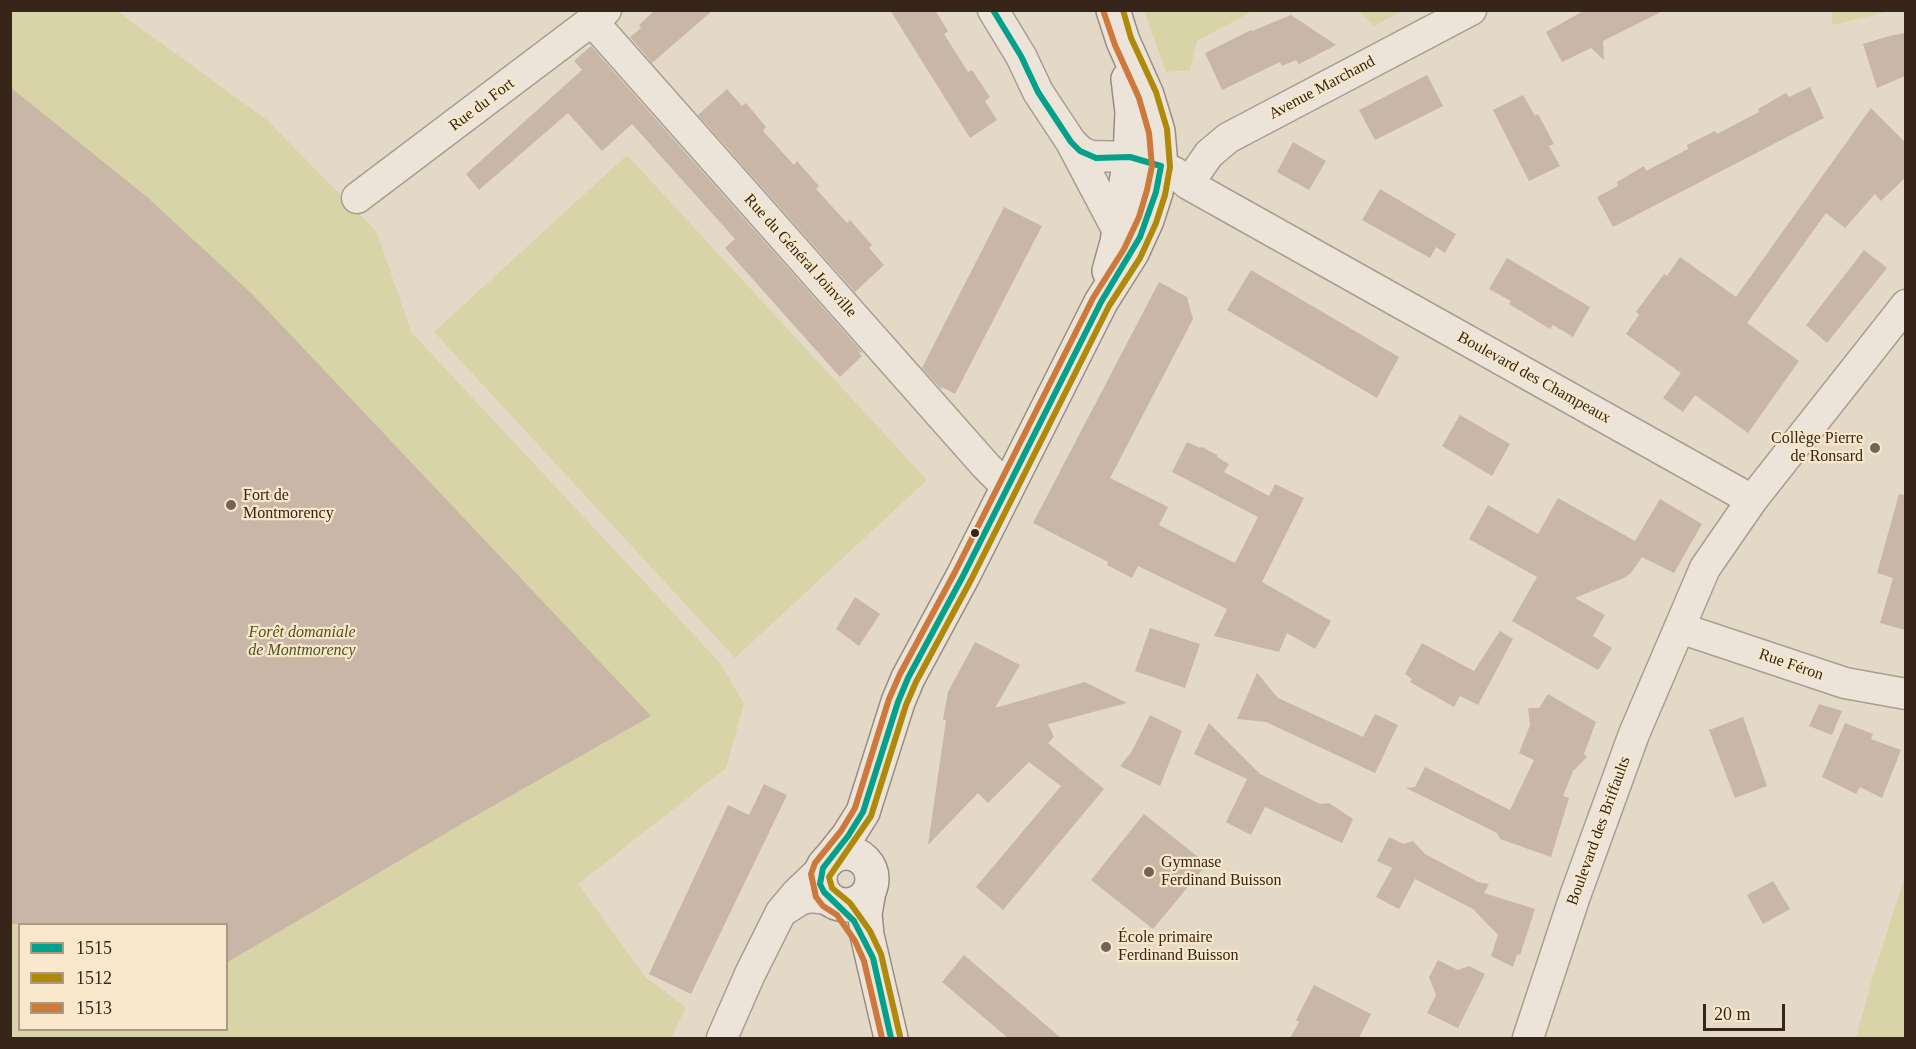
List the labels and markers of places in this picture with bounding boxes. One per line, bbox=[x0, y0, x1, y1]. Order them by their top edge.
place label: Collège Pierre de Ronsard bbox=[1771, 429, 1863, 467]
marker: Collège Pierre de Ronsard bbox=[1868, 441, 1882, 455]
place label: Fort de Montmorency bbox=[243, 486, 334, 524]
marker: Fort de Montmorency bbox=[224, 498, 238, 512]
unlabelled marker bbox=[969, 527, 981, 539]
place label: Gymnase Ferdinand Buisson bbox=[1161, 853, 1281, 891]
marker: Gymnase Ferdinand Buisson bbox=[1142, 865, 1156, 879]
place label: École primaire Ferdinand Buisson bbox=[1118, 928, 1238, 966]
marker: École primaire Ferdinand Buisson bbox=[1099, 940, 1113, 954]

